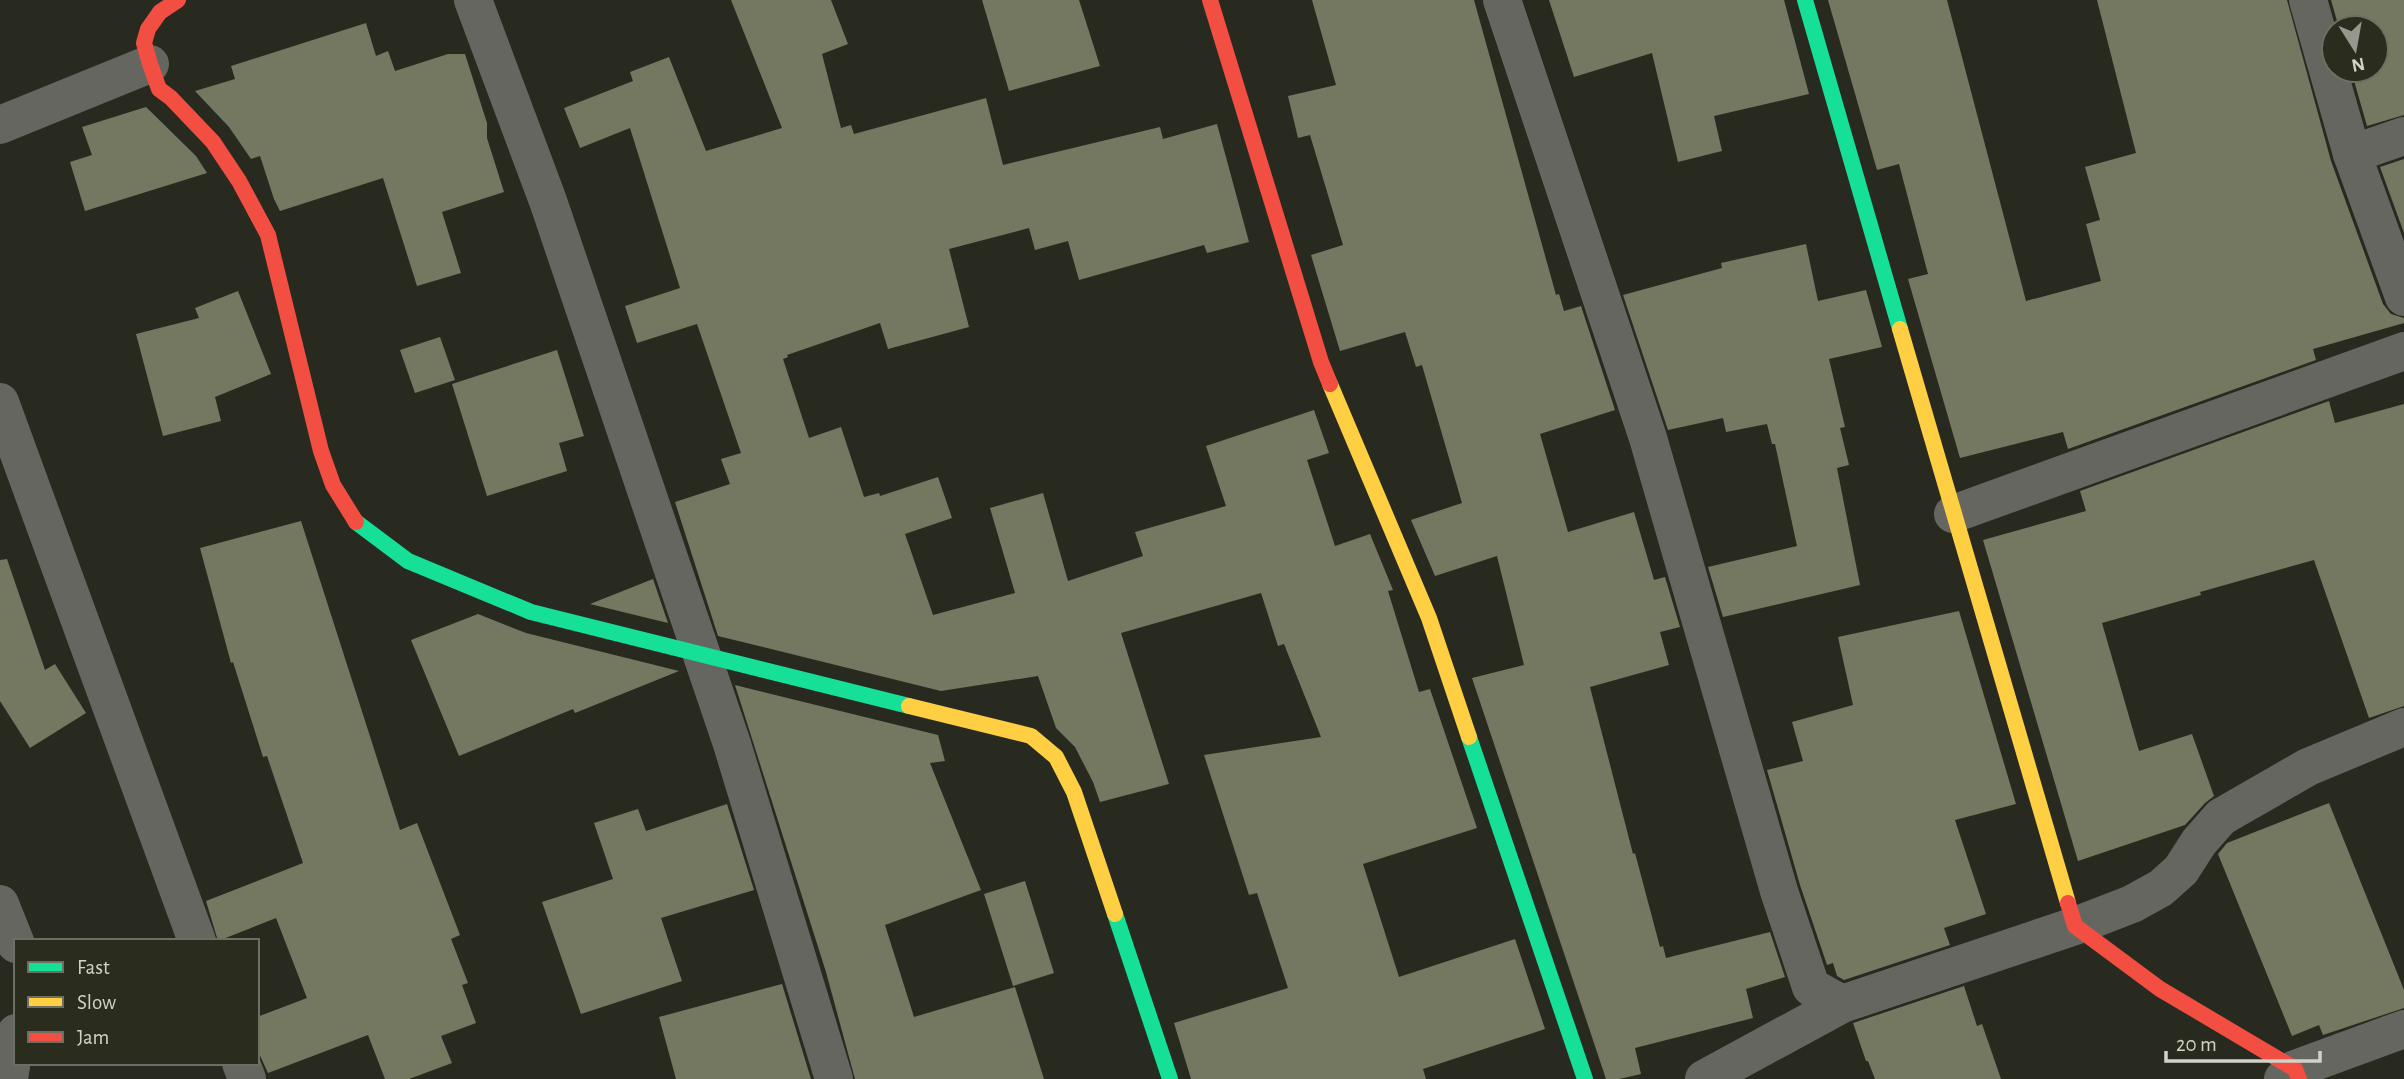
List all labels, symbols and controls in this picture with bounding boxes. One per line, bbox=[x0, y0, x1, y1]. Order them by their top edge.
north arrow bbox=[2320, 14, 2390, 84]
text: N bbox=[2350, 54, 2366, 75]
legend bbox=[14, 939, 259, 1065]
text: Fast bbox=[77, 957, 110, 978]
text: Slow bbox=[77, 992, 116, 1013]
scale bar bbox=[2166, 1020, 2320, 1064]
text: Jam bbox=[77, 1027, 109, 1048]
text: 20 m bbox=[2176, 1034, 2217, 1055]

